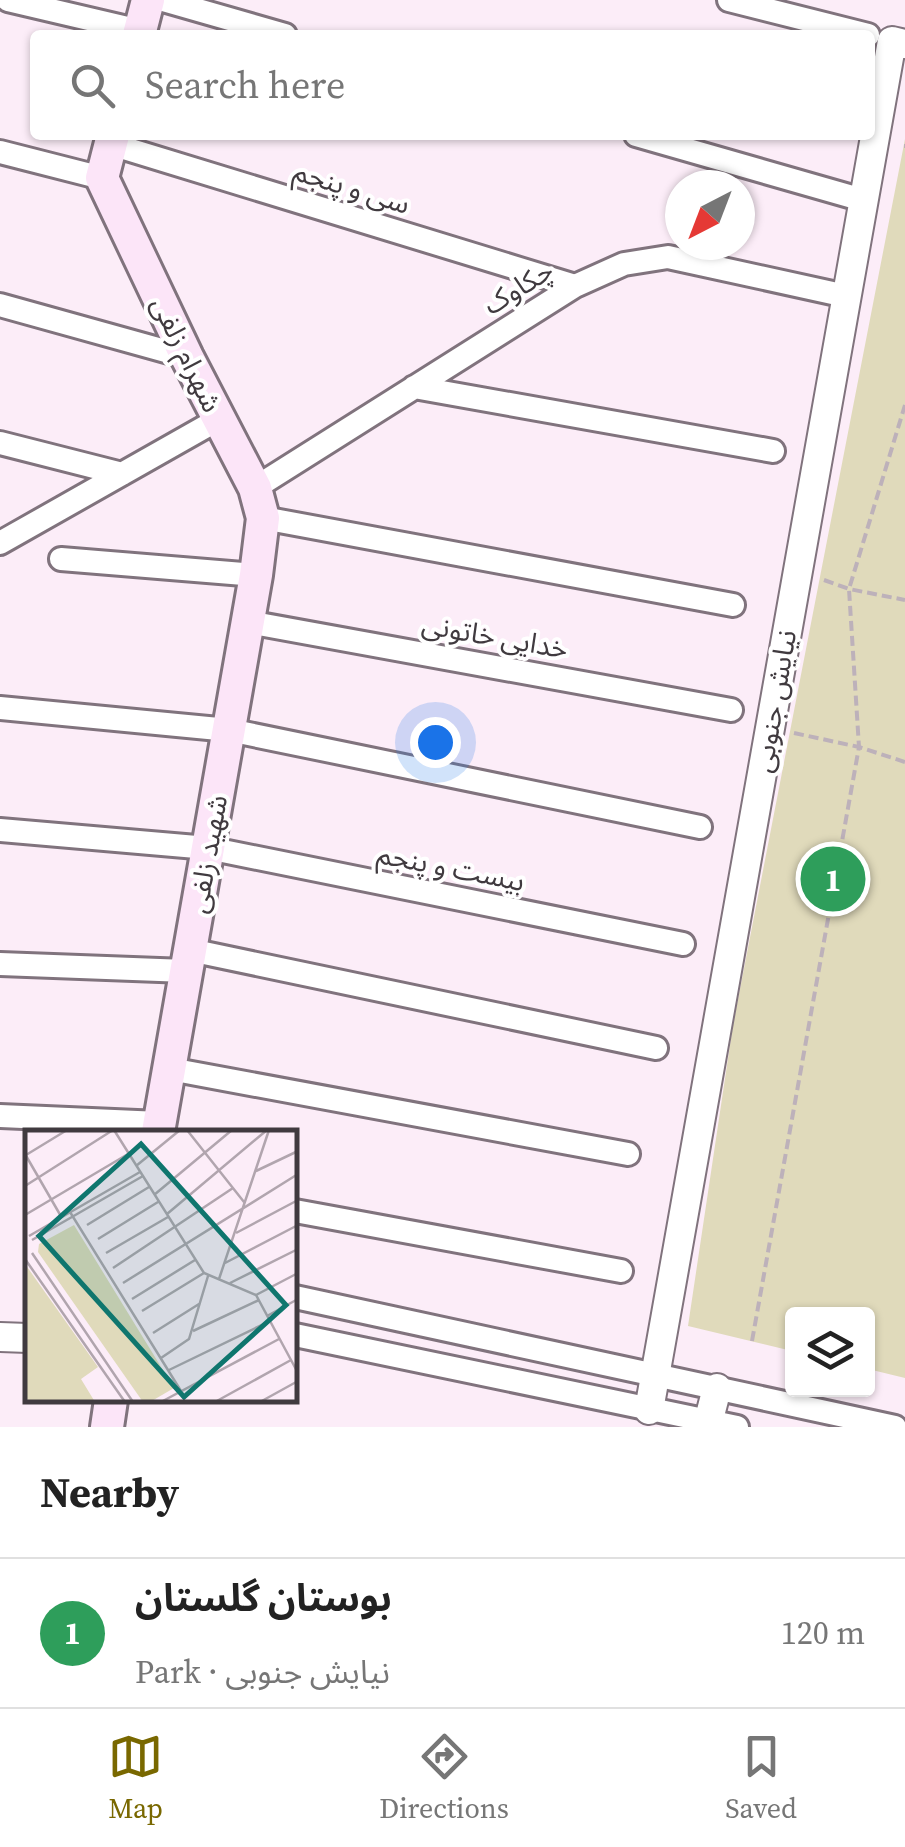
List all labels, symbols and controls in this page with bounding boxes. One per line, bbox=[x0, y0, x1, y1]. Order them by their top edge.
search box bbox=[30, 30, 875, 140]
icon: search bbox=[65, 58, 120, 113]
text: Search here bbox=[145, 59, 345, 111]
street label: سی و پنجم bbox=[288, 151, 415, 226]
north arrow bbox=[665, 170, 755, 260]
street label: چکاوک bbox=[476, 251, 560, 323]
street label: شهرام زلفی bbox=[141, 290, 231, 419]
street label: خدایی خاتونی bbox=[419, 604, 571, 668]
street label: نیایش جنوبی bbox=[743, 627, 805, 775]
your location bbox=[410, 717, 461, 768]
street label: شهید زلفی bbox=[178, 792, 236, 916]
street label: بیست و پنجم bbox=[373, 834, 528, 903]
pin: 1 bbox=[800, 842, 866, 916]
inset map bbox=[25, 1130, 298, 1402]
map controls bbox=[785, 1307, 875, 1397]
button: layers bbox=[785, 1307, 875, 1397]
text: Nearby bbox=[40, 1463, 179, 1521]
text: بوستان گلستان bbox=[135, 1572, 392, 1624]
text: 1 bbox=[64, 1611, 81, 1655]
text: 120 m bbox=[781, 1611, 865, 1655]
text: Park · نیایش جنوبی bbox=[135, 1650, 390, 1694]
tab: Map bbox=[108, 1729, 163, 1827]
tab: Directions bbox=[379, 1729, 509, 1827]
tab: Saved bbox=[725, 1729, 797, 1827]

